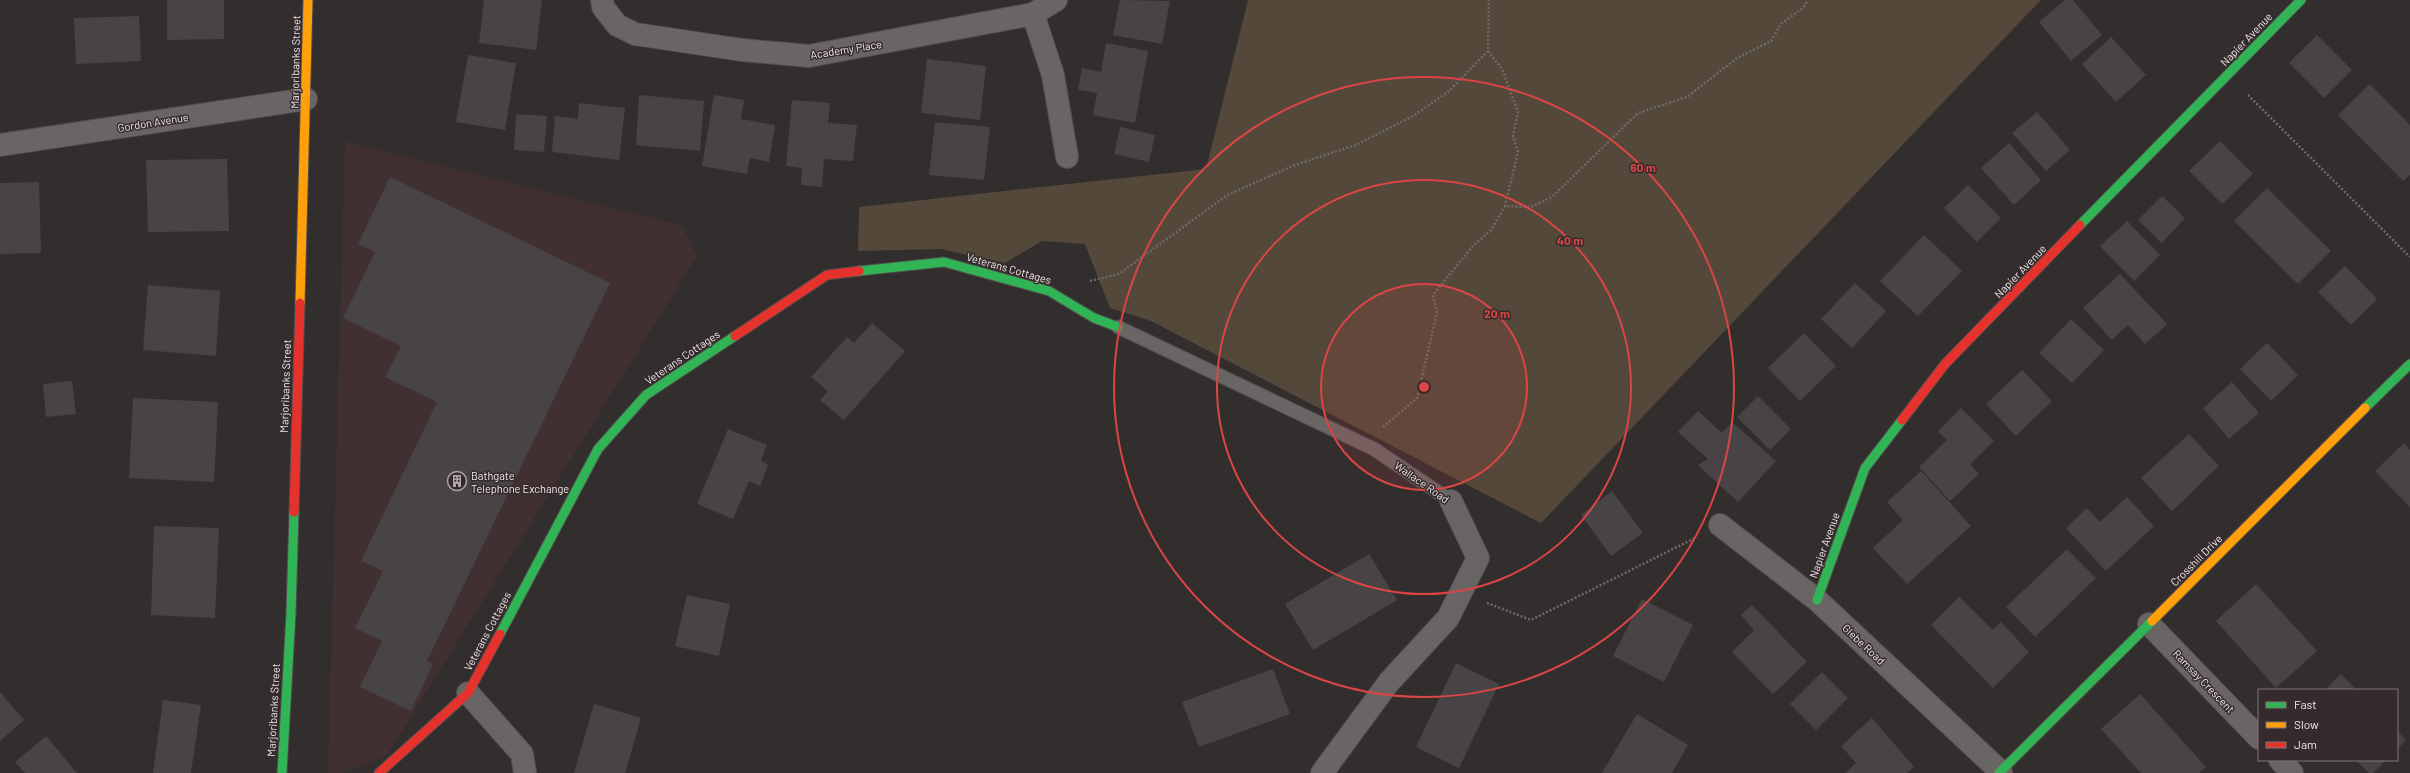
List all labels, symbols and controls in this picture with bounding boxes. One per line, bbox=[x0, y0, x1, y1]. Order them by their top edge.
street label: Napier Avenue bbox=[2217, 10, 2275, 68]
street label: Marjoribanks Street bbox=[288, 15, 302, 109]
street label: Academy Place bbox=[809, 37, 883, 61]
street label: Gordon Avenue bbox=[117, 110, 190, 134]
text: 60 m bbox=[1630, 160, 1656, 174]
text: 40 m bbox=[1557, 233, 1583, 247]
street label: Napier Avenue bbox=[1991, 242, 2049, 300]
street label: Veterans Cottages bbox=[965, 250, 1053, 286]
text: 20 m bbox=[1484, 306, 1510, 320]
street label: Veterans Cottages bbox=[642, 327, 722, 387]
street label: Marjoribanks Street bbox=[277, 339, 293, 433]
centre of rings bbox=[1417, 380, 1431, 394]
street label: Wallace Road bbox=[1392, 458, 1452, 506]
place label: Bathgate Telephone Exchange bbox=[471, 469, 569, 495]
building icon: Bathgate Telephone Exchange bbox=[446, 470, 468, 492]
street label: Napier Avenue bbox=[1806, 510, 1842, 580]
street label: Crosshill Drive bbox=[2168, 531, 2225, 588]
street label: Veterans Cottages bbox=[461, 589, 513, 673]
street label: Glebe Road bbox=[1840, 621, 1888, 667]
street label: Ramsay Crescent bbox=[2171, 647, 2237, 715]
street label: Marjoribanks Street bbox=[264, 663, 282, 757]
legend bbox=[2258, 689, 2398, 761]
text: Fast bbox=[2294, 697, 2317, 711]
text: Slow bbox=[2294, 717, 2319, 731]
text: Jam bbox=[2294, 737, 2317, 751]

